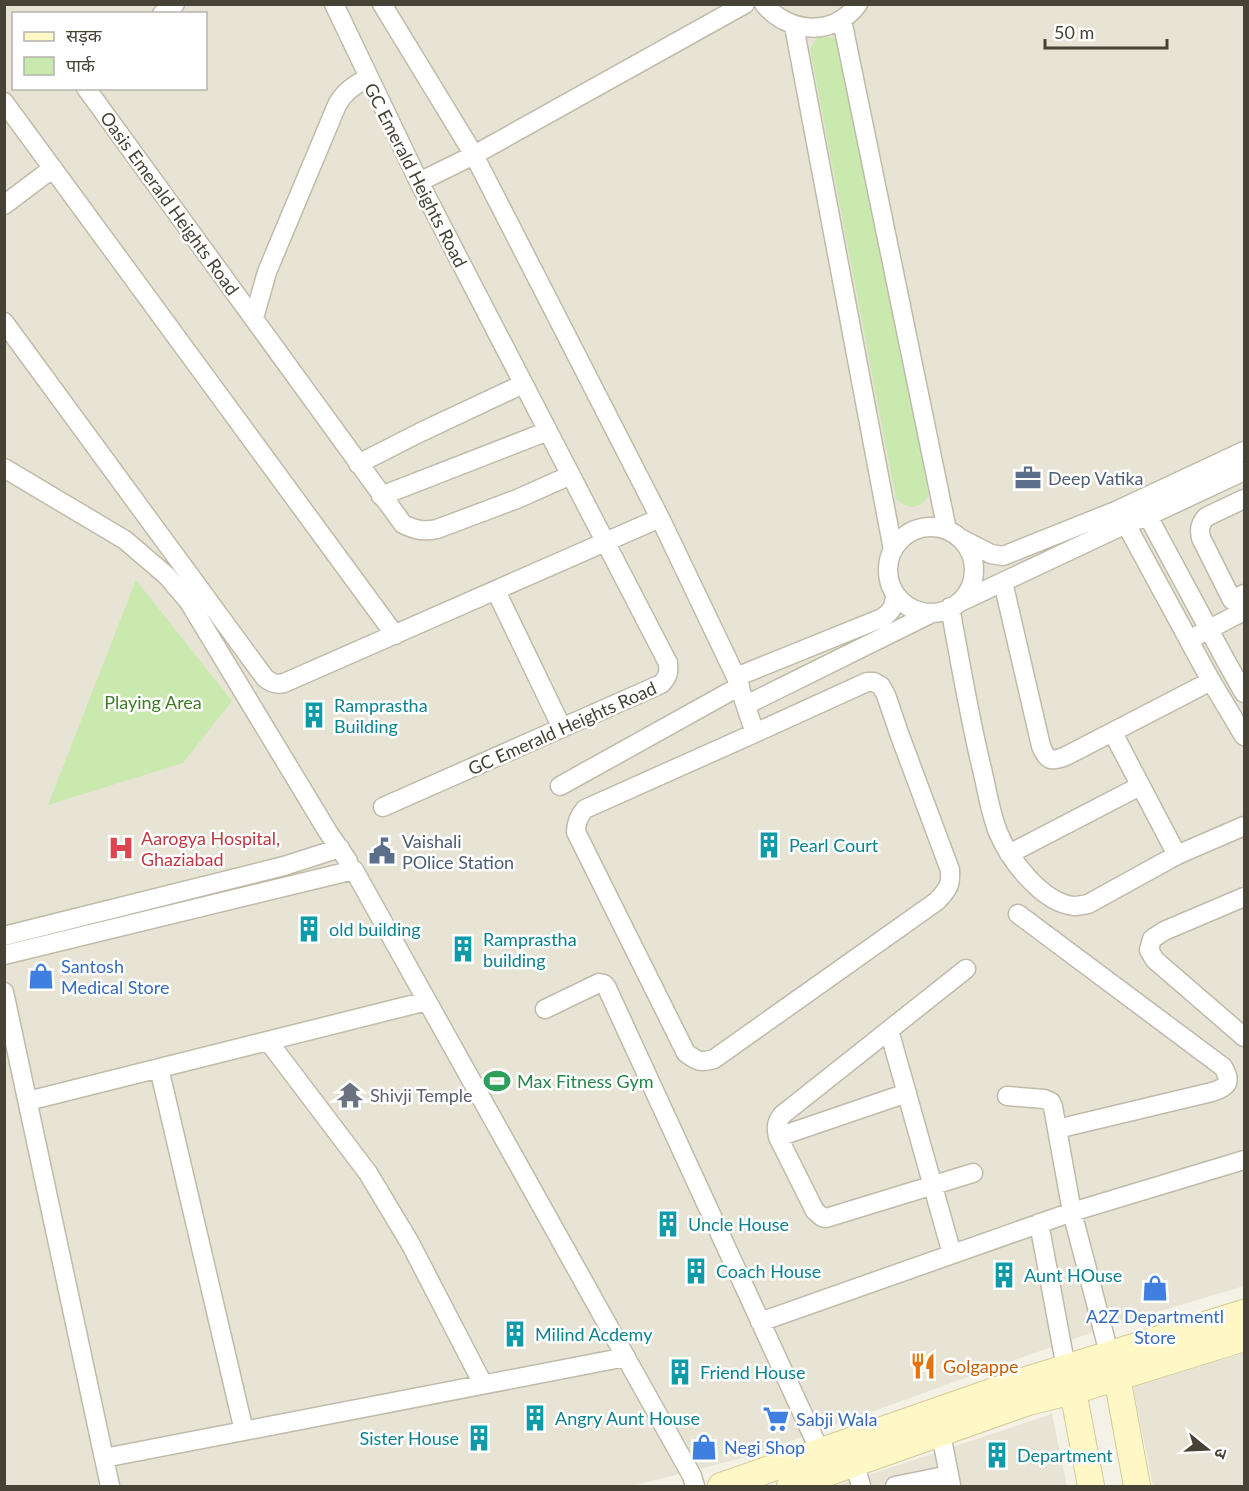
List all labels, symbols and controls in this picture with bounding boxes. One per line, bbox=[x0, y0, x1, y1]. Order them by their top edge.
legend bbox=[12, 12, 207, 90]
scale bar bbox=[1045, 12, 1166, 50]
text: 50 m bbox=[1054, 21, 1094, 43]
text: सड़क bbox=[66, 24, 103, 46]
text: पार्क bbox=[66, 54, 96, 76]
street label: GC Emerald Heights Road bbox=[360, 79, 472, 271]
street label: Oasis Emerald Heights Road bbox=[96, 107, 244, 299]
office icon: Deep Vatika bbox=[1013, 463, 1043, 493]
place label: Deep Vatika bbox=[1048, 467, 1144, 489]
street label: GC Emerald Heights Road bbox=[464, 676, 660, 780]
park label: Playing Area bbox=[104, 691, 202, 713]
place label: Ramprastha Building bbox=[334, 694, 428, 737]
building icon: Ramprastha Building bbox=[299, 700, 329, 730]
place label: Aarogya Hospital, Ghaziabad bbox=[141, 827, 280, 870]
place label: Vaishali POlice Station bbox=[402, 830, 514, 873]
building icon: Pearl Court bbox=[754, 830, 784, 860]
hospital icon: Aarogya Hospital, Ghaziabad bbox=[106, 833, 136, 863]
place label: Pearl Court bbox=[789, 834, 879, 856]
public building icon: Vaishali POlice Station bbox=[367, 836, 397, 866]
building icon: old building bbox=[294, 914, 324, 944]
place label: old building bbox=[329, 918, 421, 940]
place label: Ramprastha building bbox=[483, 928, 577, 971]
building icon: Ramprastha building bbox=[448, 934, 478, 964]
place label: Santosh Medical Store bbox=[61, 955, 169, 998]
shop icon: Santosh Medical Store bbox=[26, 961, 56, 991]
sports icon: Max Fitness Gym bbox=[482, 1066, 512, 1096]
place label: Max Fitness Gym bbox=[517, 1070, 654, 1092]
temple icon: Shivji Temple bbox=[335, 1080, 365, 1110]
place label: Shivji Temple bbox=[370, 1084, 473, 1106]
building icon: Uncle House bbox=[653, 1209, 683, 1239]
place label: Uncle House bbox=[688, 1213, 789, 1235]
building icon: Coach House bbox=[681, 1256, 711, 1286]
place label: Coach House bbox=[716, 1260, 821, 1282]
building icon: Aunt HOuse bbox=[989, 1260, 1019, 1290]
place label: Aunt HOuse bbox=[1024, 1264, 1122, 1286]
shop icon: A2Z Departmentl Store bbox=[1140, 1273, 1170, 1303]
place label: A2Z Departmentl Store bbox=[1086, 1305, 1224, 1348]
building icon: Milind Acdemy bbox=[500, 1319, 530, 1349]
place label: Milind Acdemy bbox=[535, 1323, 653, 1345]
restaurant icon: Golgappe bbox=[908, 1351, 938, 1381]
place label: Golgappe bbox=[943, 1355, 1018, 1377]
building icon: Friend House bbox=[665, 1357, 695, 1387]
place label: Friend House bbox=[700, 1361, 806, 1383]
building icon: Angry Aunt House bbox=[520, 1403, 550, 1433]
supermarket icon: Sabji Wala bbox=[761, 1404, 791, 1434]
place label: Angry Aunt House bbox=[555, 1407, 700, 1429]
place label: Sabji Wala bbox=[796, 1408, 877, 1430]
north arrow bbox=[1177, 1419, 1237, 1479]
building icon: Sister House bbox=[464, 1423, 494, 1453]
place label: Sister House bbox=[360, 1427, 459, 1449]
shop icon: Negi Shop bbox=[689, 1432, 719, 1462]
place label: Negi Shop bbox=[724, 1436, 805, 1458]
building icon: Department bbox=[982, 1440, 1012, 1470]
place label: Department bbox=[1017, 1444, 1113, 1466]
text: उ bbox=[1211, 1446, 1232, 1462]

